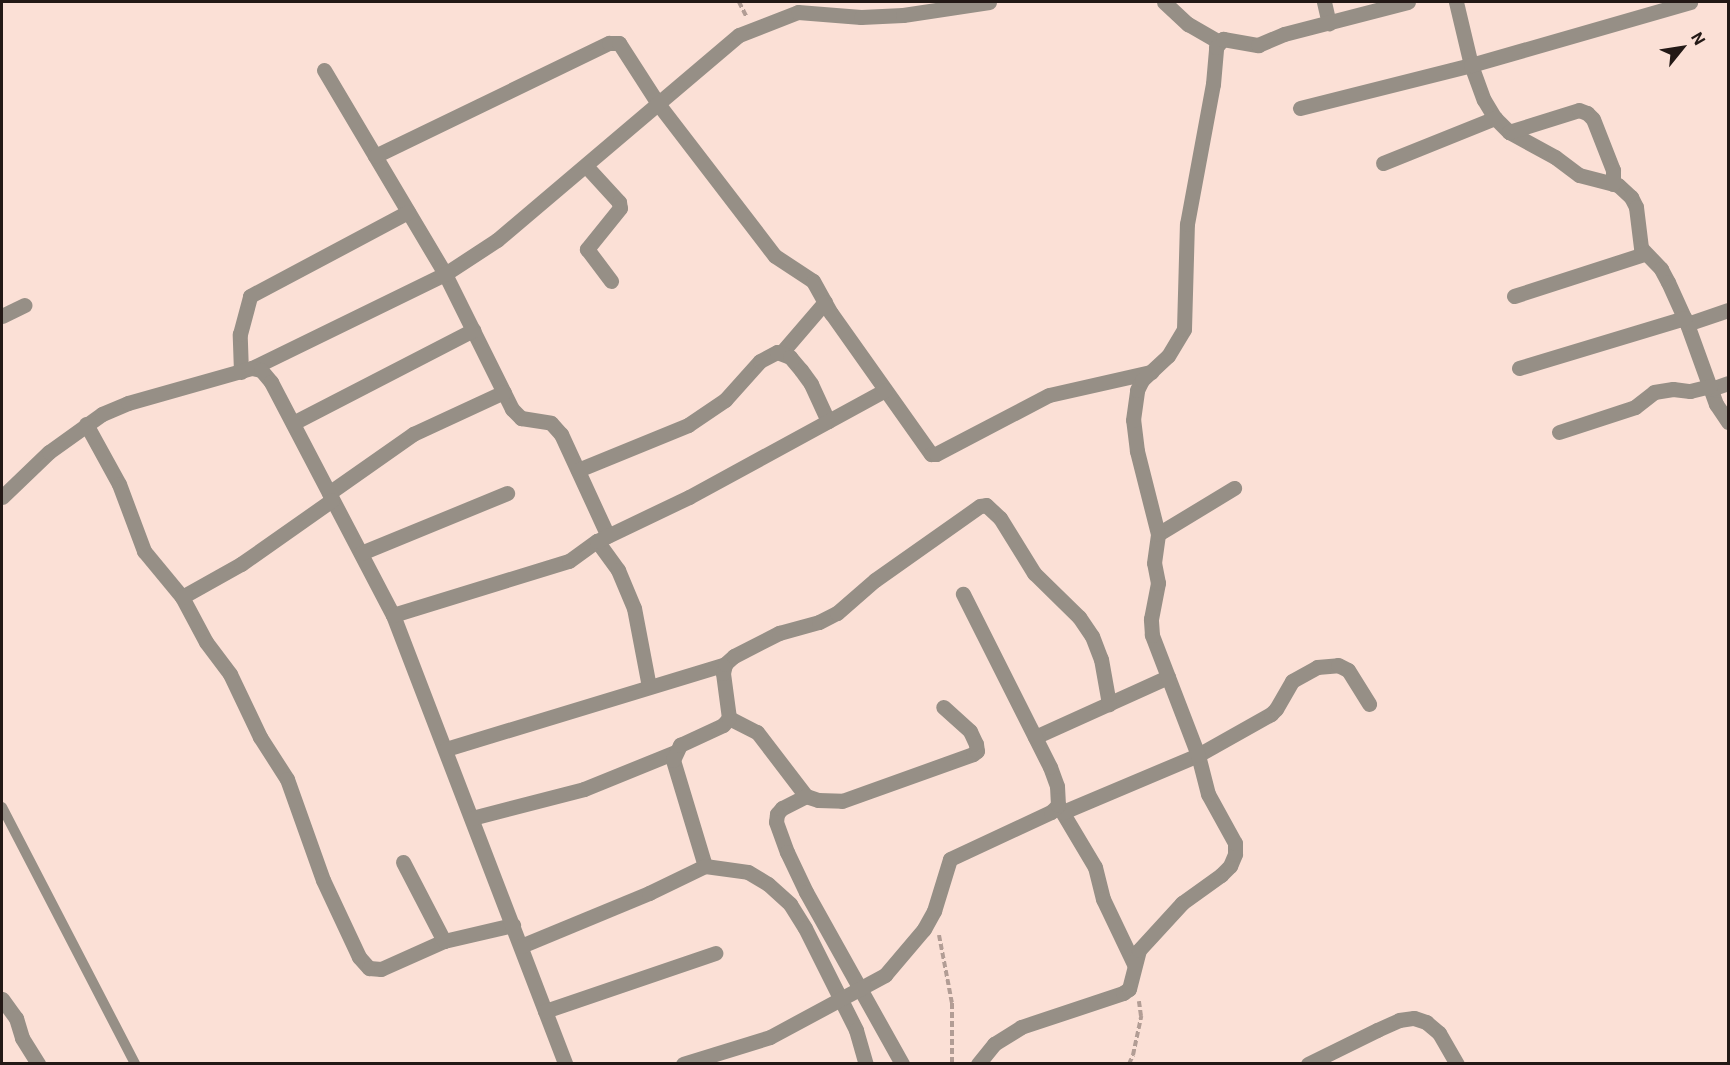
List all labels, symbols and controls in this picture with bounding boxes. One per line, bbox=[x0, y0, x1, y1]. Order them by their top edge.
north arrow bbox=[1652, 18, 1712, 78]
text: N bbox=[1687, 29, 1709, 48]

